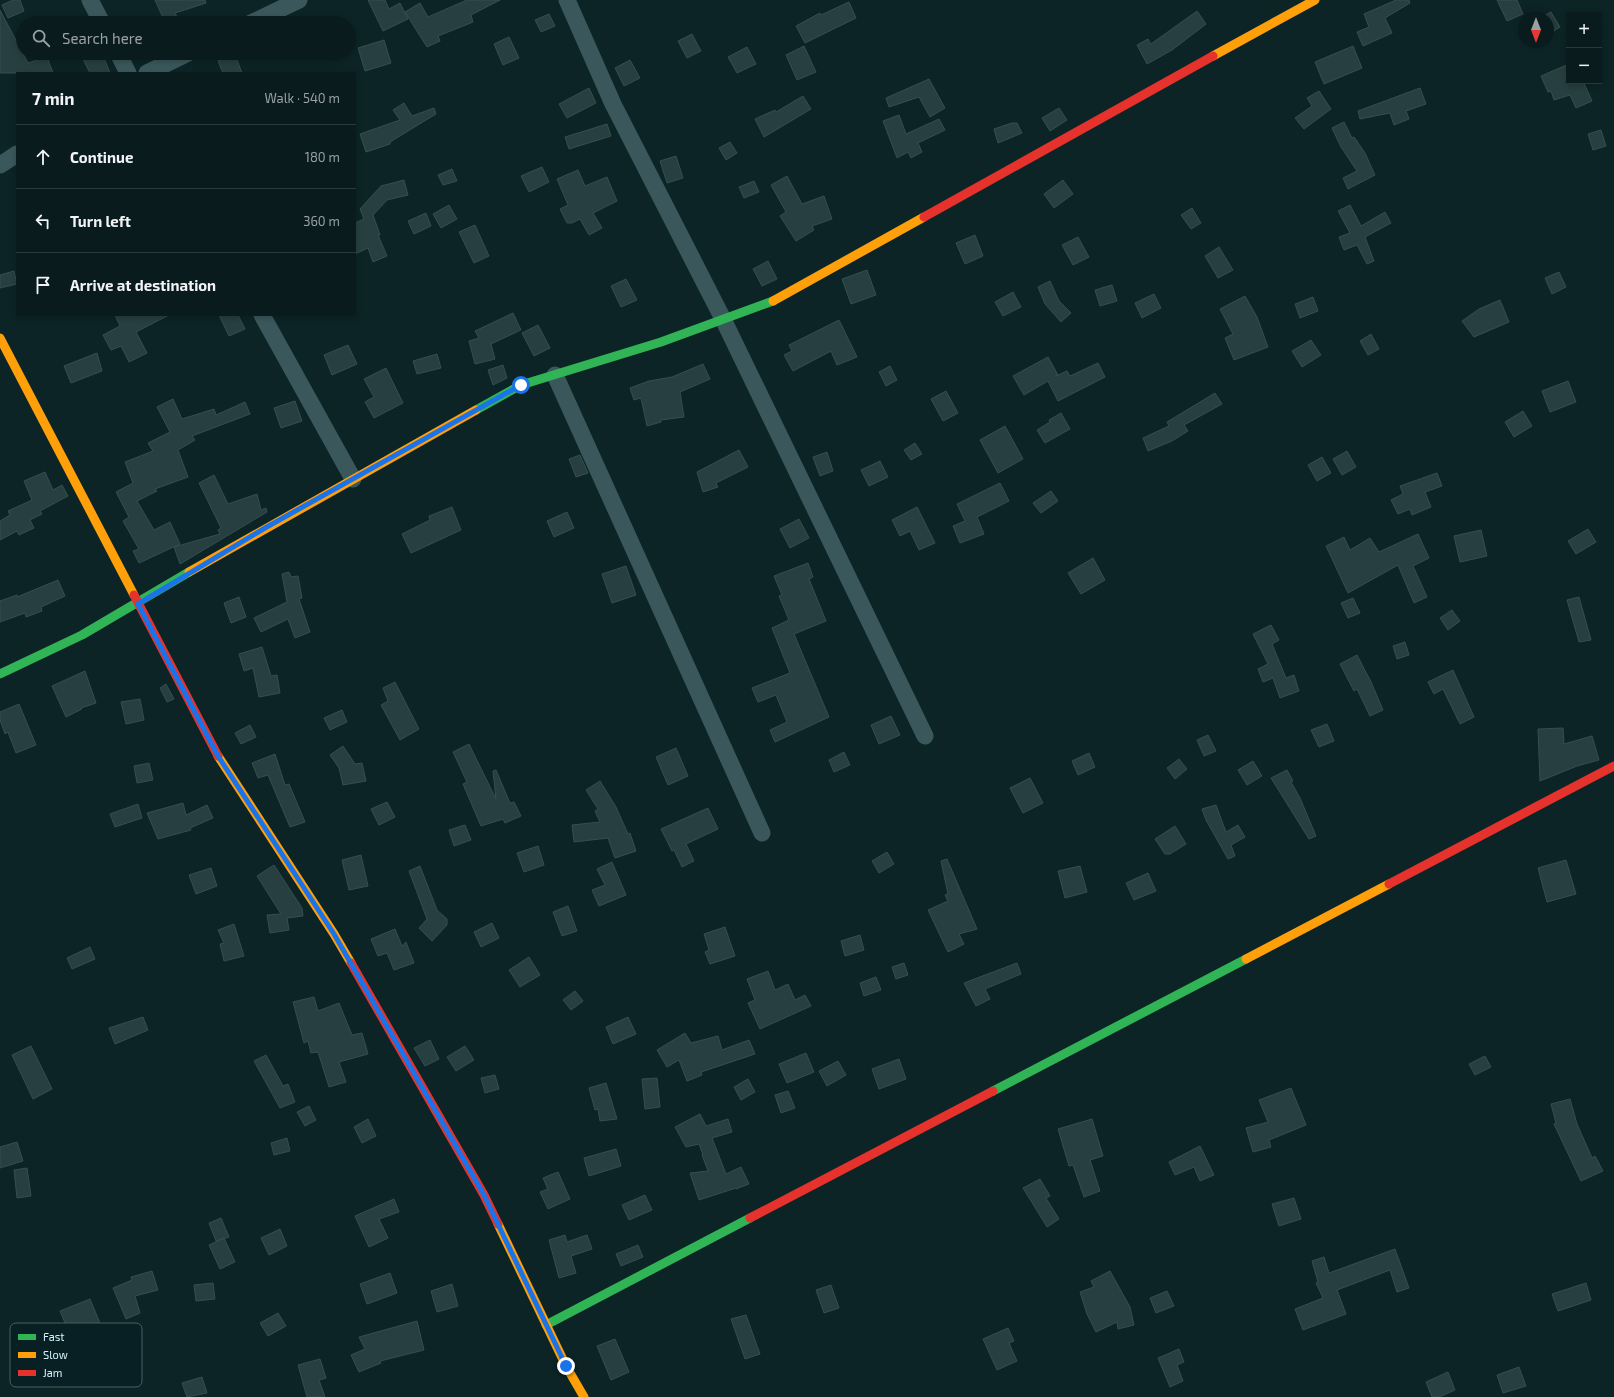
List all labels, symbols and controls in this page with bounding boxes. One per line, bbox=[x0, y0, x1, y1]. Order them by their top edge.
north arrow bbox=[1518, 12, 1554, 48]
map controls bbox=[1566, 12, 1602, 84]
button: + bbox=[1566, 12, 1602, 48]
search box bbox=[16, 16, 356, 60]
icon: search bbox=[30, 27, 52, 49]
text: Search here bbox=[62, 29, 143, 47]
button: − bbox=[1566, 48, 1602, 84]
text: 7 min bbox=[32, 88, 75, 108]
text: Walk · 540 m bbox=[264, 90, 340, 106]
icon: ahead bbox=[32, 146, 54, 168]
text: Continue bbox=[70, 148, 133, 166]
text: 180 m bbox=[305, 149, 340, 165]
icon: left bbox=[32, 210, 54, 232]
text: Turn left bbox=[70, 212, 131, 230]
text: 360 m bbox=[303, 213, 340, 229]
icon: arrive bbox=[32, 274, 54, 296]
text: Arrive at destination bbox=[70, 276, 216, 294]
route start bbox=[512, 376, 530, 394]
legend bbox=[10, 1323, 142, 1387]
text: Fast bbox=[43, 1330, 65, 1343]
text: Slow bbox=[43, 1348, 68, 1361]
route end bbox=[557, 1357, 575, 1375]
text: Jam bbox=[43, 1366, 62, 1379]

